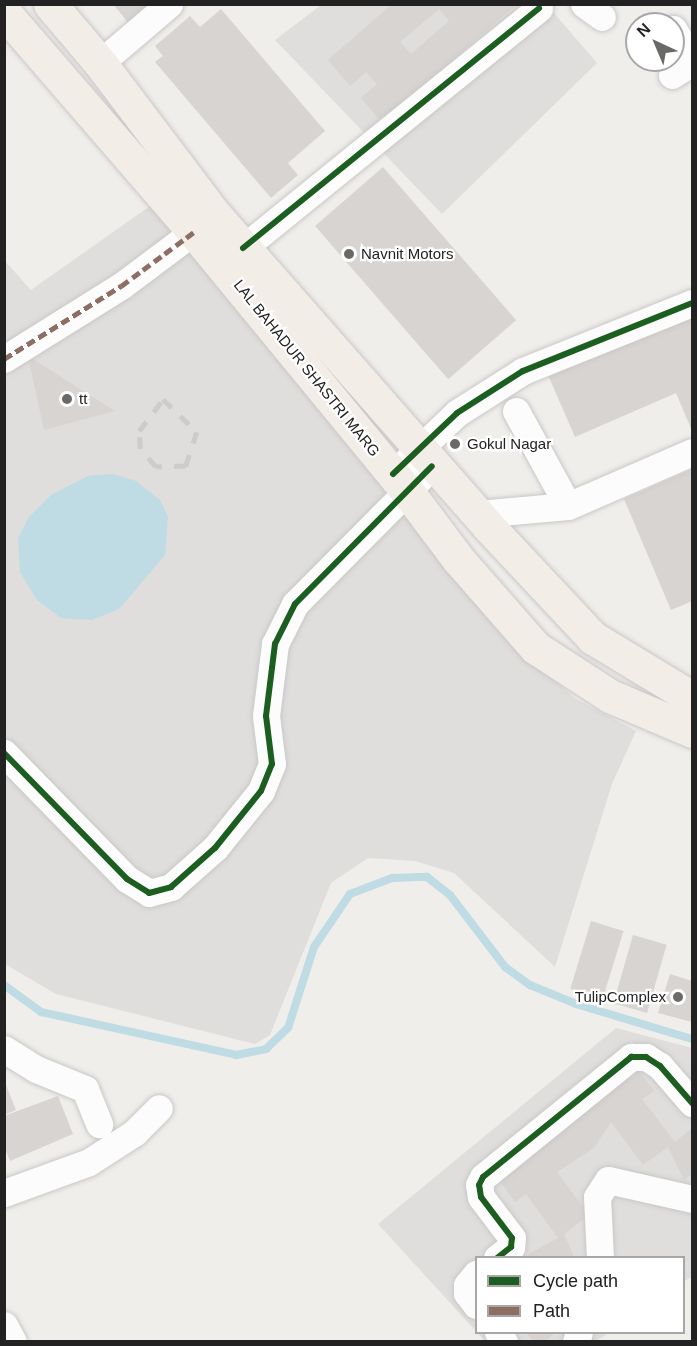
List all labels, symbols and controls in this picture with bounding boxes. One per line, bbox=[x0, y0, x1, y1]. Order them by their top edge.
north arrow bbox=[625, 12, 685, 72]
text: N bbox=[633, 20, 654, 40]
place label: Navnit Motors bbox=[361, 245, 454, 263]
marker: Navnit Motors bbox=[342, 247, 356, 261]
street label: LAL BAHADUR SHASTRI MARG bbox=[230, 276, 384, 460]
place label: tt bbox=[79, 390, 87, 408]
marker: tt bbox=[60, 392, 74, 406]
place label: Gokul Nagar bbox=[467, 435, 551, 453]
marker: Gokul Nagar bbox=[448, 437, 462, 451]
place label: TulipComplex bbox=[575, 988, 666, 1006]
marker: TulipComplex bbox=[671, 990, 685, 1004]
legend bbox=[475, 1256, 685, 1334]
text: Cycle path bbox=[533, 1271, 618, 1291]
text: Path bbox=[533, 1301, 570, 1321]

